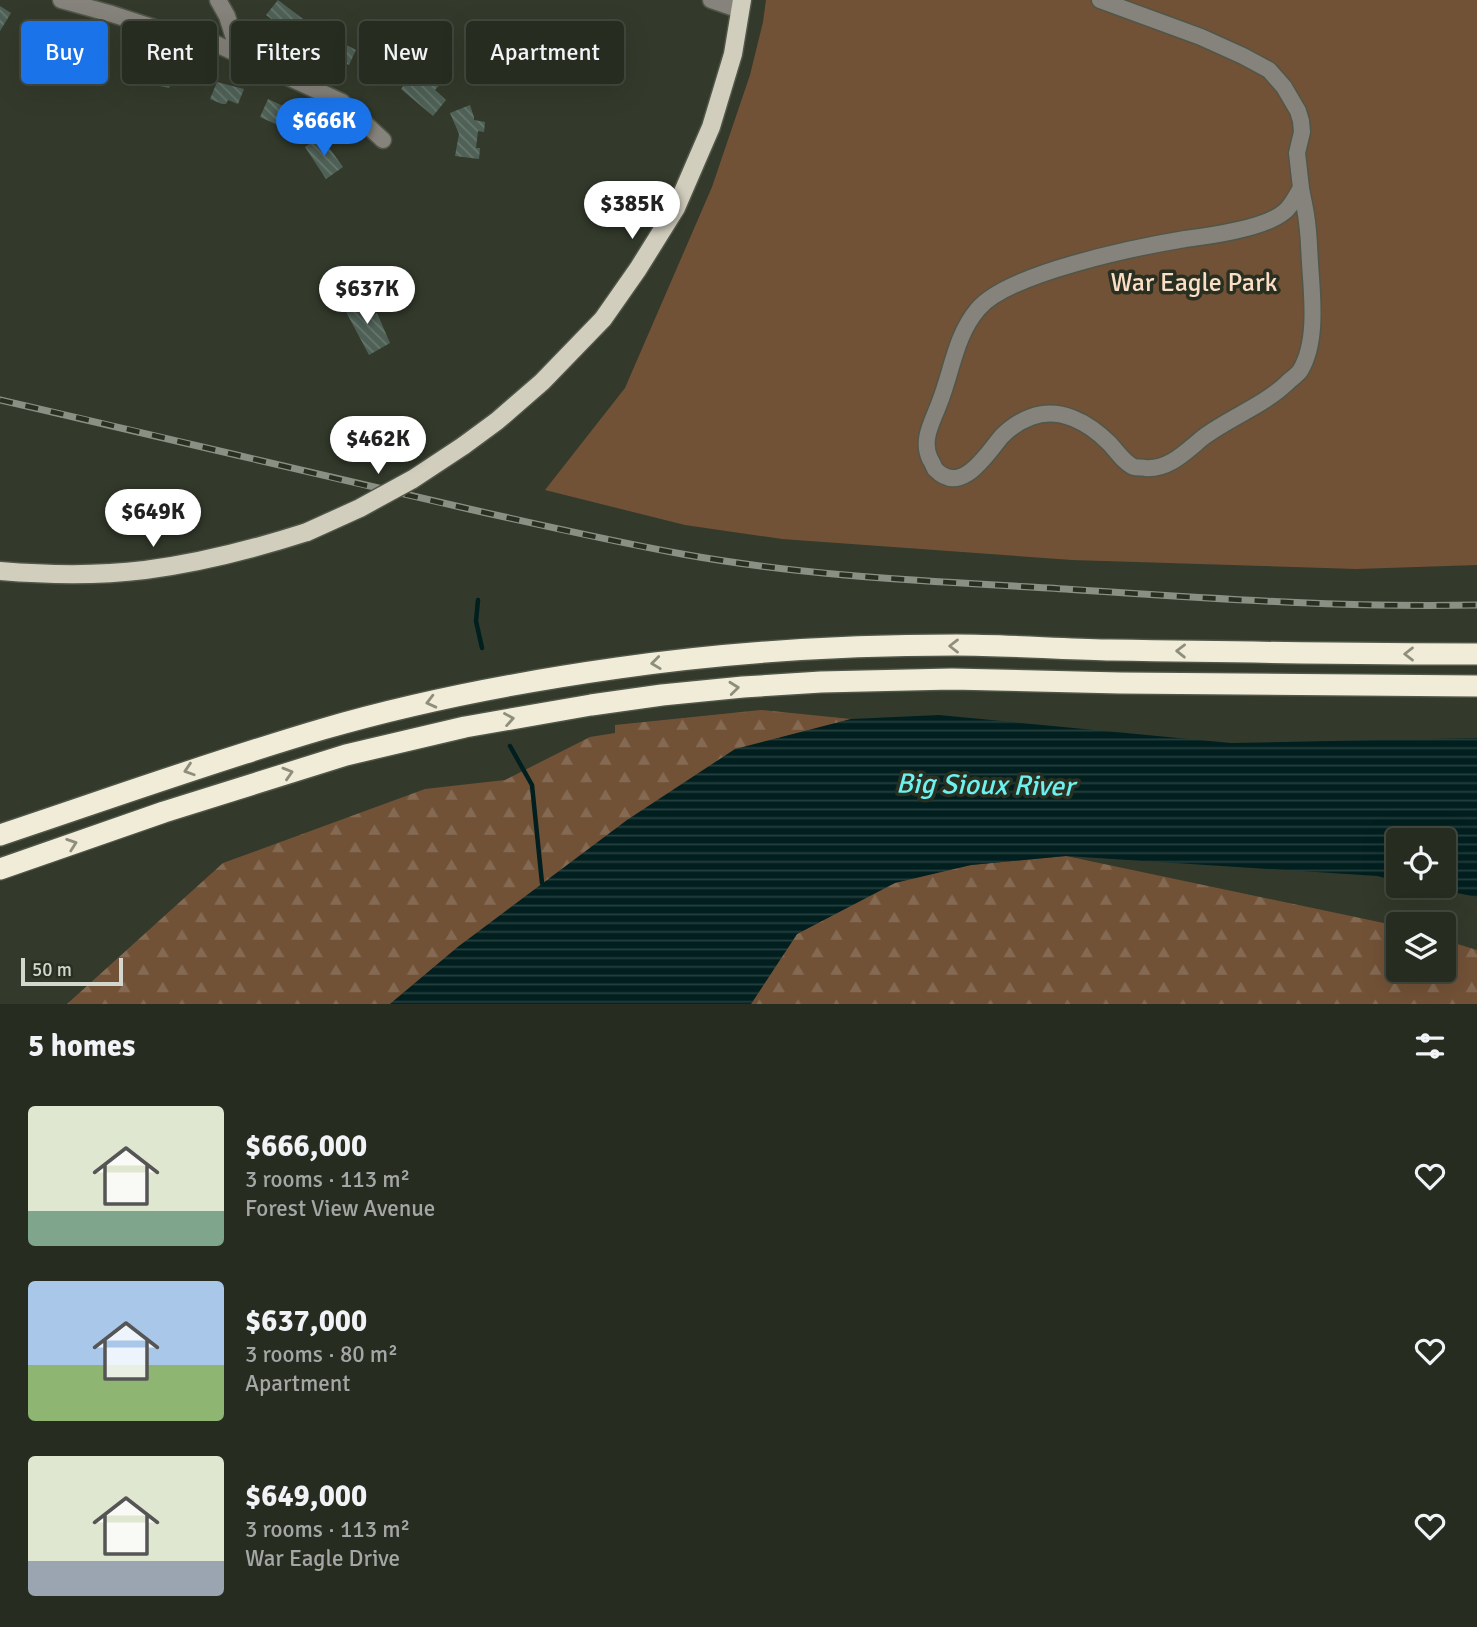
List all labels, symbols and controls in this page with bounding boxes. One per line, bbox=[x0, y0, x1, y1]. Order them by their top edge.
chip: Buy bbox=[21, 21, 108, 84]
chip: Rent bbox=[122, 21, 217, 84]
chip: Filters bbox=[231, 21, 345, 84]
chip: New bbox=[359, 21, 452, 84]
chip: Apartment bbox=[466, 21, 624, 84]
pin: $666K bbox=[275, 99, 373, 158]
text: $666K bbox=[292, 106, 356, 135]
pin: $385K bbox=[583, 182, 681, 241]
text: $385K bbox=[600, 189, 664, 218]
pin: $637K bbox=[318, 266, 416, 326]
park label: War Eagle Park bbox=[1110, 267, 1278, 299]
text: $637K bbox=[335, 274, 399, 303]
pin: $462K bbox=[329, 416, 427, 476]
text: $462K bbox=[346, 424, 410, 453]
pin: $649K bbox=[104, 490, 202, 549]
text: $649K bbox=[121, 497, 185, 526]
one-way arrow bbox=[948, 638, 959, 654]
one-way arrow bbox=[1176, 643, 1186, 659]
one-way arrow bbox=[1403, 646, 1414, 662]
one-way arrow bbox=[650, 656, 661, 671]
one-way arrow bbox=[729, 681, 740, 696]
one-way arrow bbox=[425, 694, 437, 708]
one-way arrow bbox=[503, 712, 515, 727]
one-way arrow bbox=[183, 762, 196, 776]
water label: Big Sioux River bbox=[896, 766, 1078, 804]
one-way arrow bbox=[282, 767, 294, 782]
map controls bbox=[1386, 828, 1456, 982]
button: locate bbox=[1386, 828, 1456, 898]
one-way arrow bbox=[66, 838, 78, 852]
button: layers bbox=[1386, 912, 1456, 982]
scale bar bbox=[21, 955, 122, 987]
text: 50 m bbox=[32, 958, 72, 982]
icon: filters bbox=[1411, 1027, 1449, 1065]
text: 5 homes bbox=[28, 1028, 135, 1065]
text: $666,000 bbox=[245, 1128, 367, 1165]
icon: home bbox=[84, 1134, 168, 1218]
icon: heart bbox=[1411, 1157, 1449, 1195]
text: 3 rooms · 113 m² bbox=[245, 1165, 410, 1194]
text: Forest View Avenue bbox=[245, 1194, 435, 1223]
text: $637,000 bbox=[245, 1303, 367, 1340]
icon: home bbox=[84, 1309, 168, 1393]
icon: heart bbox=[1411, 1332, 1449, 1370]
text: 3 rooms · 80 m² bbox=[245, 1340, 398, 1369]
text: Apartment bbox=[245, 1369, 350, 1398]
text: $649,000 bbox=[245, 1478, 367, 1515]
icon: home bbox=[84, 1484, 168, 1568]
icon: heart bbox=[1411, 1507, 1449, 1545]
text: 3 rooms · 113 m² bbox=[245, 1515, 410, 1544]
text: War Eagle Drive bbox=[245, 1544, 400, 1573]

